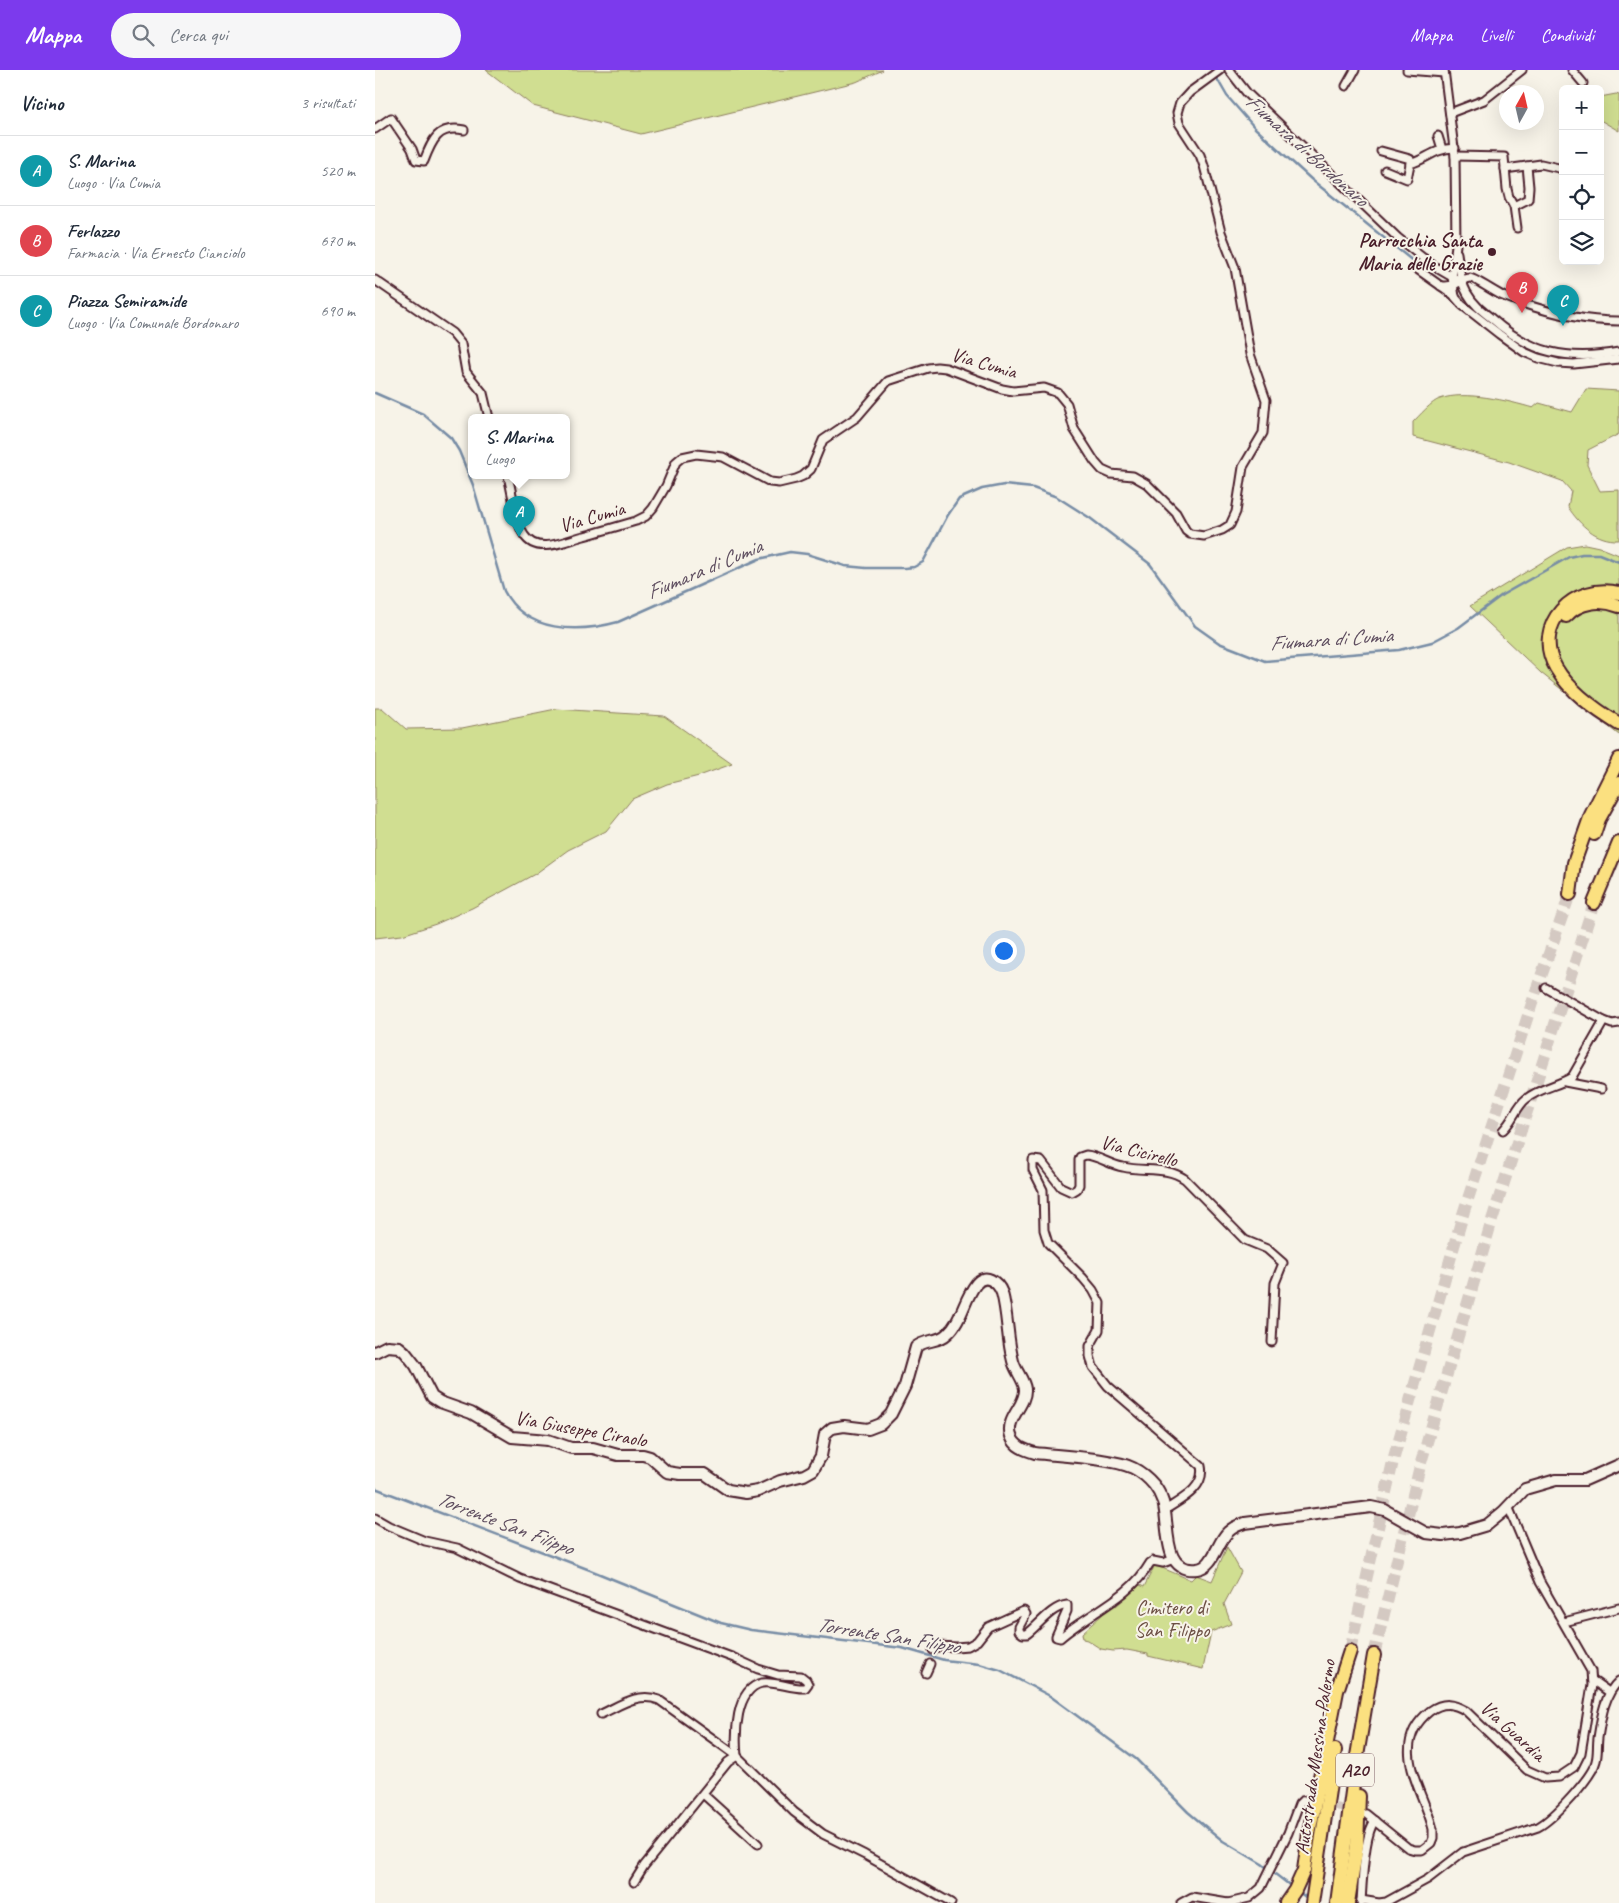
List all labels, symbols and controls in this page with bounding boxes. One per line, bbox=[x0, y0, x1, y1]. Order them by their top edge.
search box bbox=[111, 13, 461, 58]
text: Mappa bbox=[25, 20, 81, 50]
icon: search bbox=[129, 21, 157, 49]
text: Cerca qui bbox=[169, 23, 228, 47]
text: Mappa bbox=[1411, 24, 1452, 46]
text: Livelli bbox=[1480, 24, 1513, 46]
text: Condividi bbox=[1541, 24, 1594, 46]
north arrow bbox=[1499, 85, 1544, 130]
map controls bbox=[1559, 85, 1604, 265]
button: + bbox=[1559, 85, 1604, 130]
water label: Fiumara di Bordonaro bbox=[1241, 88, 1375, 213]
text: Vicino bbox=[20, 90, 63, 116]
text: 3 risultati bbox=[301, 93, 355, 113]
button: − bbox=[1559, 130, 1604, 175]
text: S. Marina bbox=[67, 149, 134, 173]
text: A bbox=[32, 161, 40, 181]
text: 520 m bbox=[321, 161, 355, 181]
text: Luogo · Via Cumia bbox=[67, 173, 160, 193]
button: locate bbox=[1559, 175, 1604, 220]
text: Ferlazzo bbox=[67, 219, 119, 243]
button: layers bbox=[1559, 220, 1604, 265]
place label: Parrocchia Santa Maria delle Grazie bbox=[1358, 228, 1484, 276]
text: B bbox=[32, 231, 40, 251]
text: 670 m bbox=[321, 231, 355, 251]
text: Farmacia · Via Ernesto Cianciolo bbox=[67, 243, 245, 263]
marker: Parrocchia Santa Maria delle Grazie bbox=[1486, 246, 1498, 258]
pin: B bbox=[1506, 272, 1538, 313]
pin: C bbox=[1547, 285, 1579, 326]
text: Piazza Semiramide bbox=[67, 289, 186, 313]
text: C bbox=[32, 301, 40, 321]
text: 690 m bbox=[321, 301, 355, 321]
text: Luogo · Via Comunale Bordonaro bbox=[67, 313, 238, 333]
street label: Via Cumia bbox=[949, 342, 1021, 385]
popup bbox=[468, 414, 570, 479]
text: S. Marina bbox=[485, 425, 553, 449]
text: Luogo bbox=[485, 449, 514, 469]
street label: Via Cumia bbox=[557, 495, 629, 538]
pin: A bbox=[503, 496, 535, 537]
water label: Fiumara di Cumia bbox=[642, 532, 768, 605]
water label: Fiumara di Cumia bbox=[1269, 622, 1396, 656]
your location bbox=[991, 938, 1017, 964]
street label: Via Cicirello bbox=[1098, 1129, 1181, 1173]
street label: Via Giuseppe Ciraolo bbox=[513, 1405, 650, 1453]
water label: Torrente San Filippo bbox=[433, 1485, 579, 1562]
park label: Cimitero di San Filippo bbox=[1135, 1595, 1210, 1643]
water label: Torrente San Filippo bbox=[815, 1611, 963, 1659]
street label: Autostrada Messina-Palermo bbox=[1289, 1657, 1341, 1856]
street label: Via Guardia bbox=[1475, 1695, 1552, 1768]
road number: A20 bbox=[1336, 1754, 1374, 1786]

